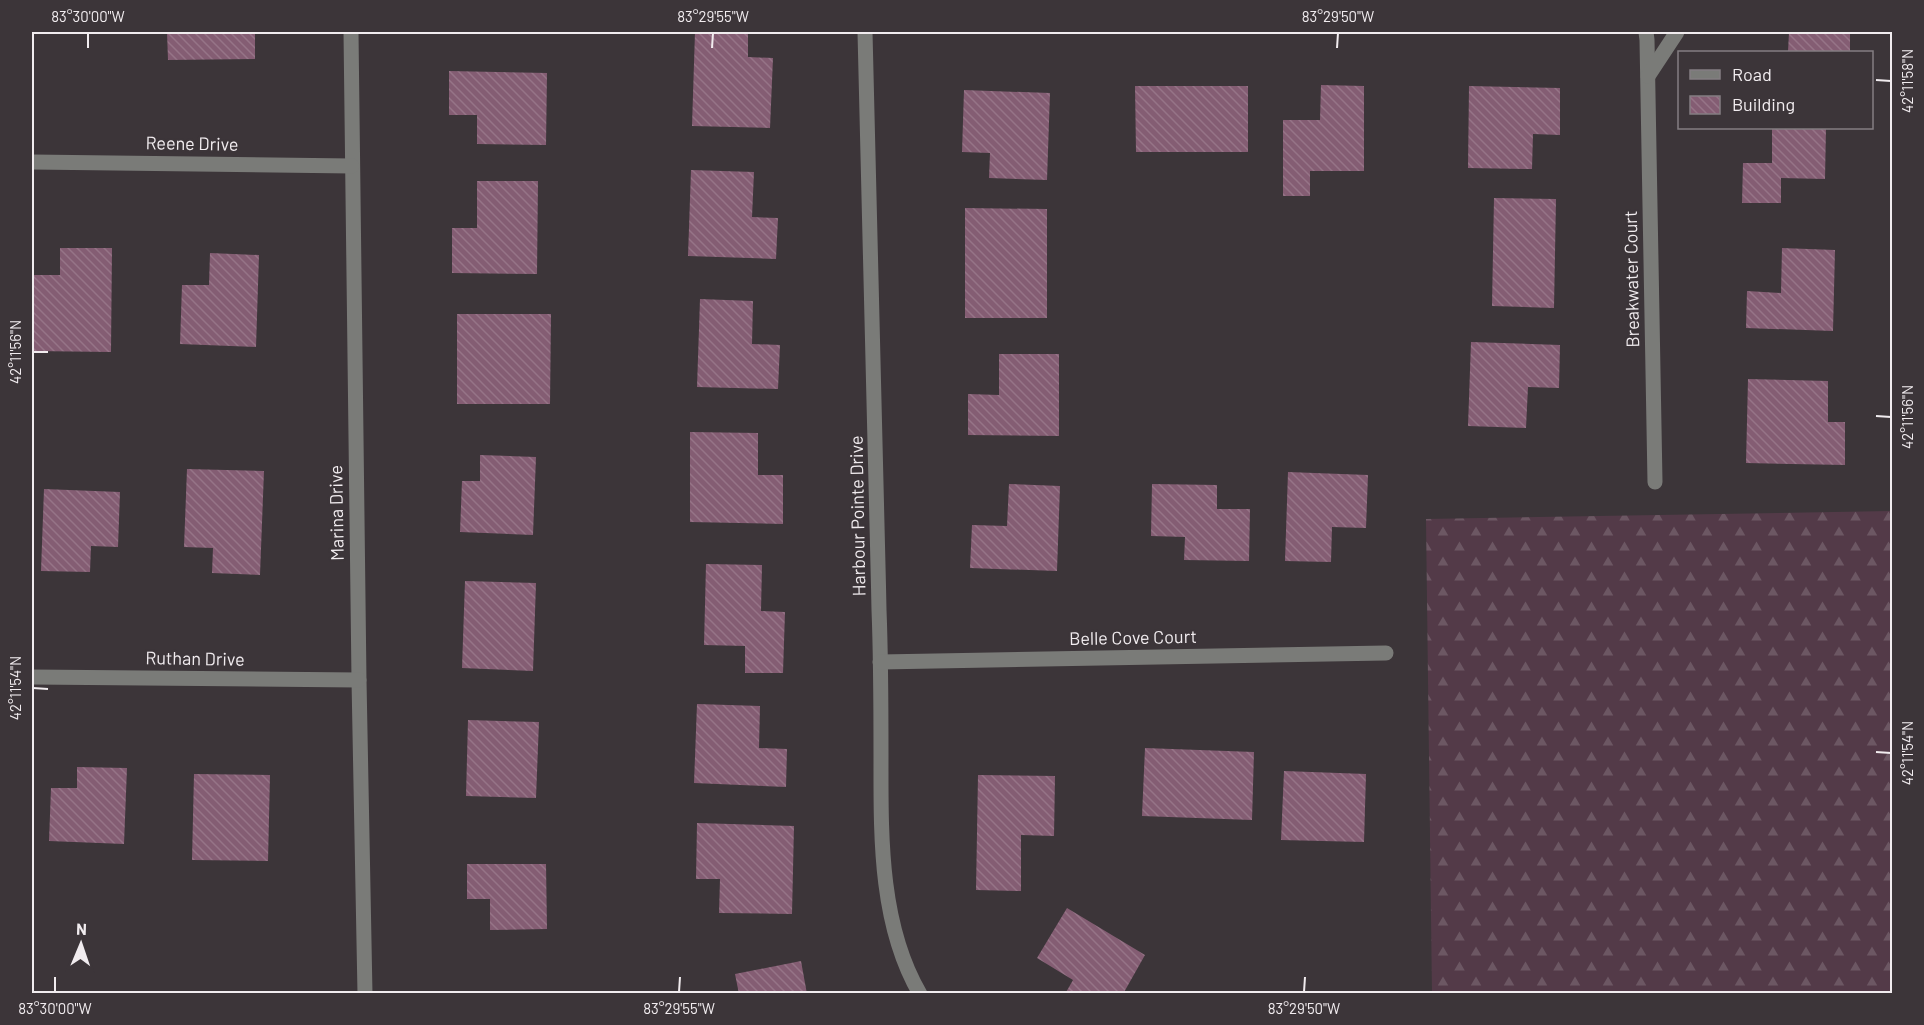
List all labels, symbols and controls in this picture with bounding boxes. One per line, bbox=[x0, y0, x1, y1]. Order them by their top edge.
text: 83°30'00"W bbox=[51, 7, 125, 25]
text: 83°29'55"W bbox=[677, 7, 749, 25]
text: 83°29'50"W bbox=[1302, 7, 1374, 25]
text: 42°11'58"N bbox=[1898, 49, 1916, 113]
legend bbox=[1678, 51, 1873, 129]
text: Road bbox=[1732, 63, 1772, 85]
text: Building bbox=[1732, 93, 1795, 115]
street label: Reene Drive bbox=[145, 131, 239, 155]
street label: Breakwater Court bbox=[1619, 210, 1643, 348]
text: 42°11'56"N bbox=[6, 320, 24, 384]
text: 42°11'56"N bbox=[1898, 385, 1916, 449]
street label: Harbour Pointe Drive bbox=[845, 435, 869, 597]
street label: Marina Drive bbox=[324, 465, 348, 561]
street label: Belle Cove Court bbox=[1069, 625, 1197, 649]
street label: Ruthan Drive bbox=[145, 646, 245, 670]
text: 42°11'54"N bbox=[6, 656, 24, 720]
text: 42°11'54"N bbox=[1898, 721, 1916, 785]
north arrow bbox=[51, 914, 111, 974]
text: N bbox=[76, 919, 87, 938]
text: 83°30'00"W bbox=[18, 999, 92, 1017]
text: 83°29'55"W bbox=[643, 999, 715, 1017]
text: 83°29'50"W bbox=[1268, 999, 1340, 1017]

